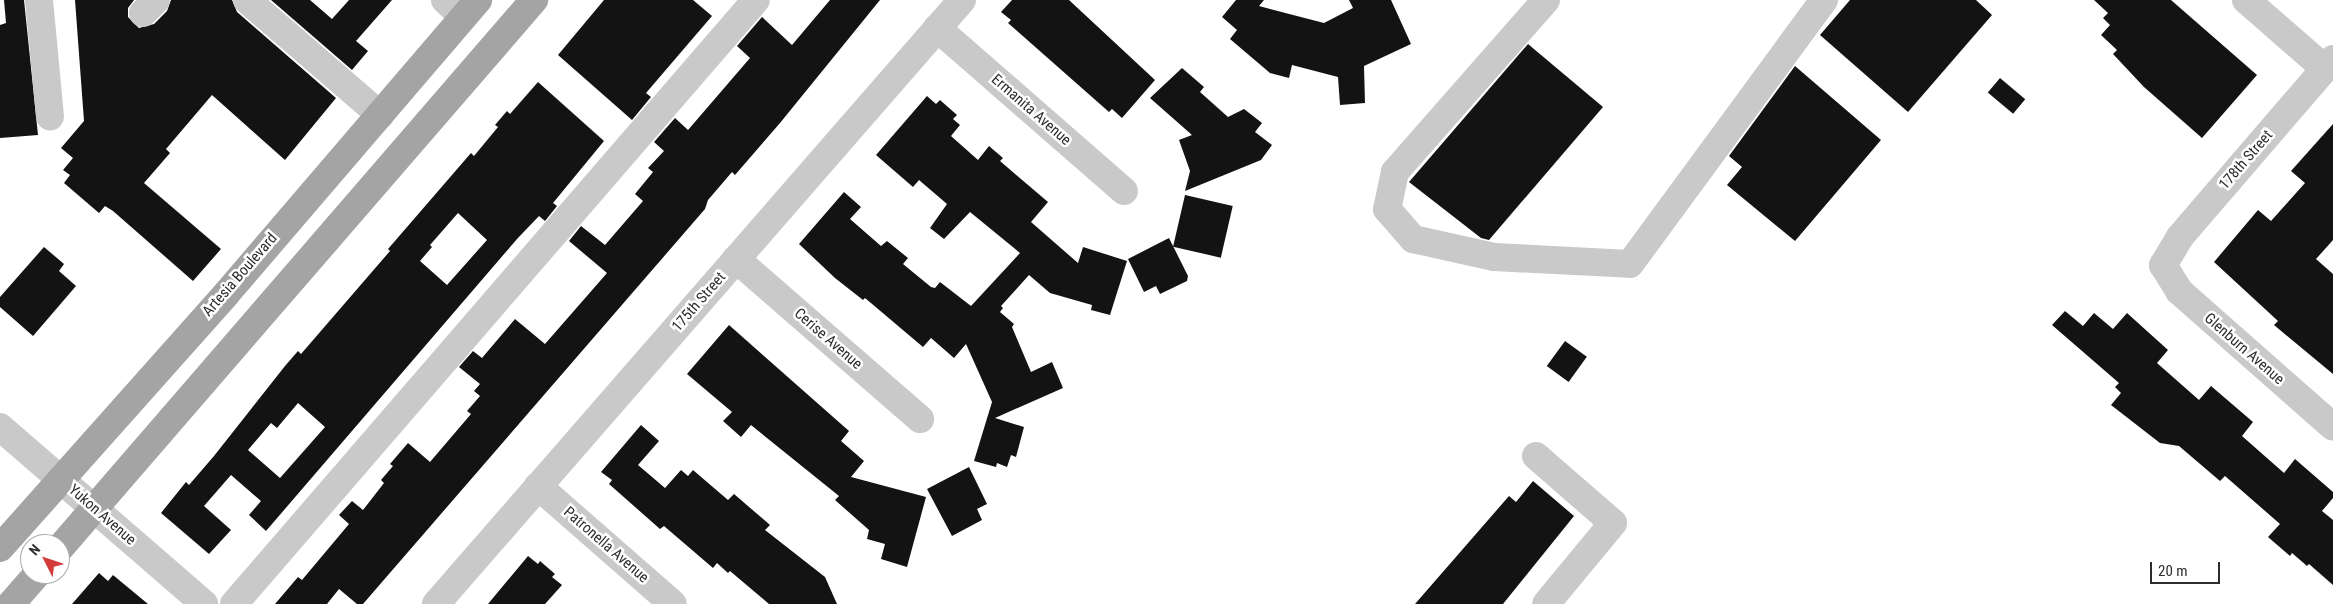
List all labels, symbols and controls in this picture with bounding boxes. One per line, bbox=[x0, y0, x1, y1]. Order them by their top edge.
street label: Ermanita Avenue bbox=[988, 71, 1074, 149]
street label: 178th Street bbox=[2215, 127, 2277, 193]
street label: Artesia Boulevard bbox=[199, 230, 281, 320]
street label: 175th Street bbox=[668, 269, 730, 335]
street label: Cerise Avenue bbox=[790, 305, 866, 373]
street label: Glenburn Avenue bbox=[2200, 309, 2288, 389]
street label: Yukon Avenue bbox=[65, 481, 139, 549]
street label: Patronella Avenue bbox=[560, 503, 652, 587]
north arrow bbox=[20, 534, 70, 584]
text: N bbox=[26, 541, 43, 558]
scale bar bbox=[2153, 552, 2223, 584]
text: 20 m bbox=[2158, 562, 2188, 580]

